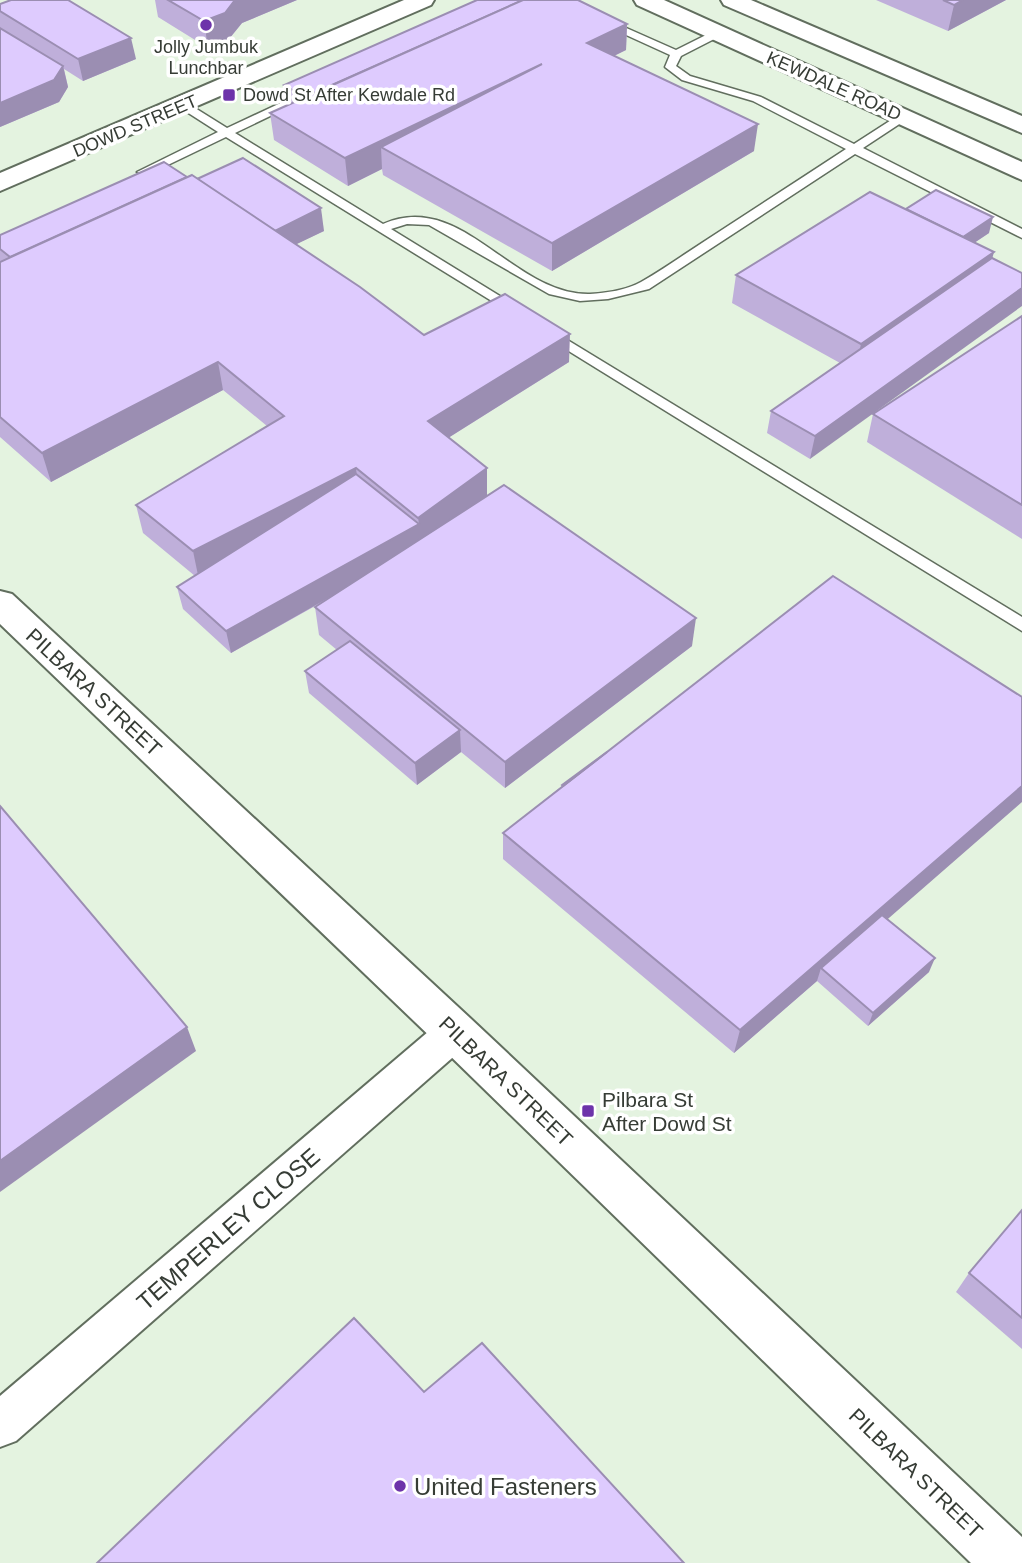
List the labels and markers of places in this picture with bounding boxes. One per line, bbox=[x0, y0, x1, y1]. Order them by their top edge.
marker: Jolly Jumbuk Lunchbar bbox=[198, 17, 214, 33]
place label: Jolly Jumbuk Lunchbar bbox=[154, 37, 259, 78]
place label: Dowd St After Kewdale Rd bbox=[243, 85, 455, 105]
marker: Dowd St After Kewdale Rd bbox=[221, 87, 237, 103]
place label: Pilbara St After Dowd St bbox=[602, 1088, 732, 1135]
marker: Pilbara St After Dowd St bbox=[580, 1103, 596, 1119]
place label: United Fasteners bbox=[414, 1473, 597, 1500]
marker: United Fasteners bbox=[392, 1478, 408, 1494]

